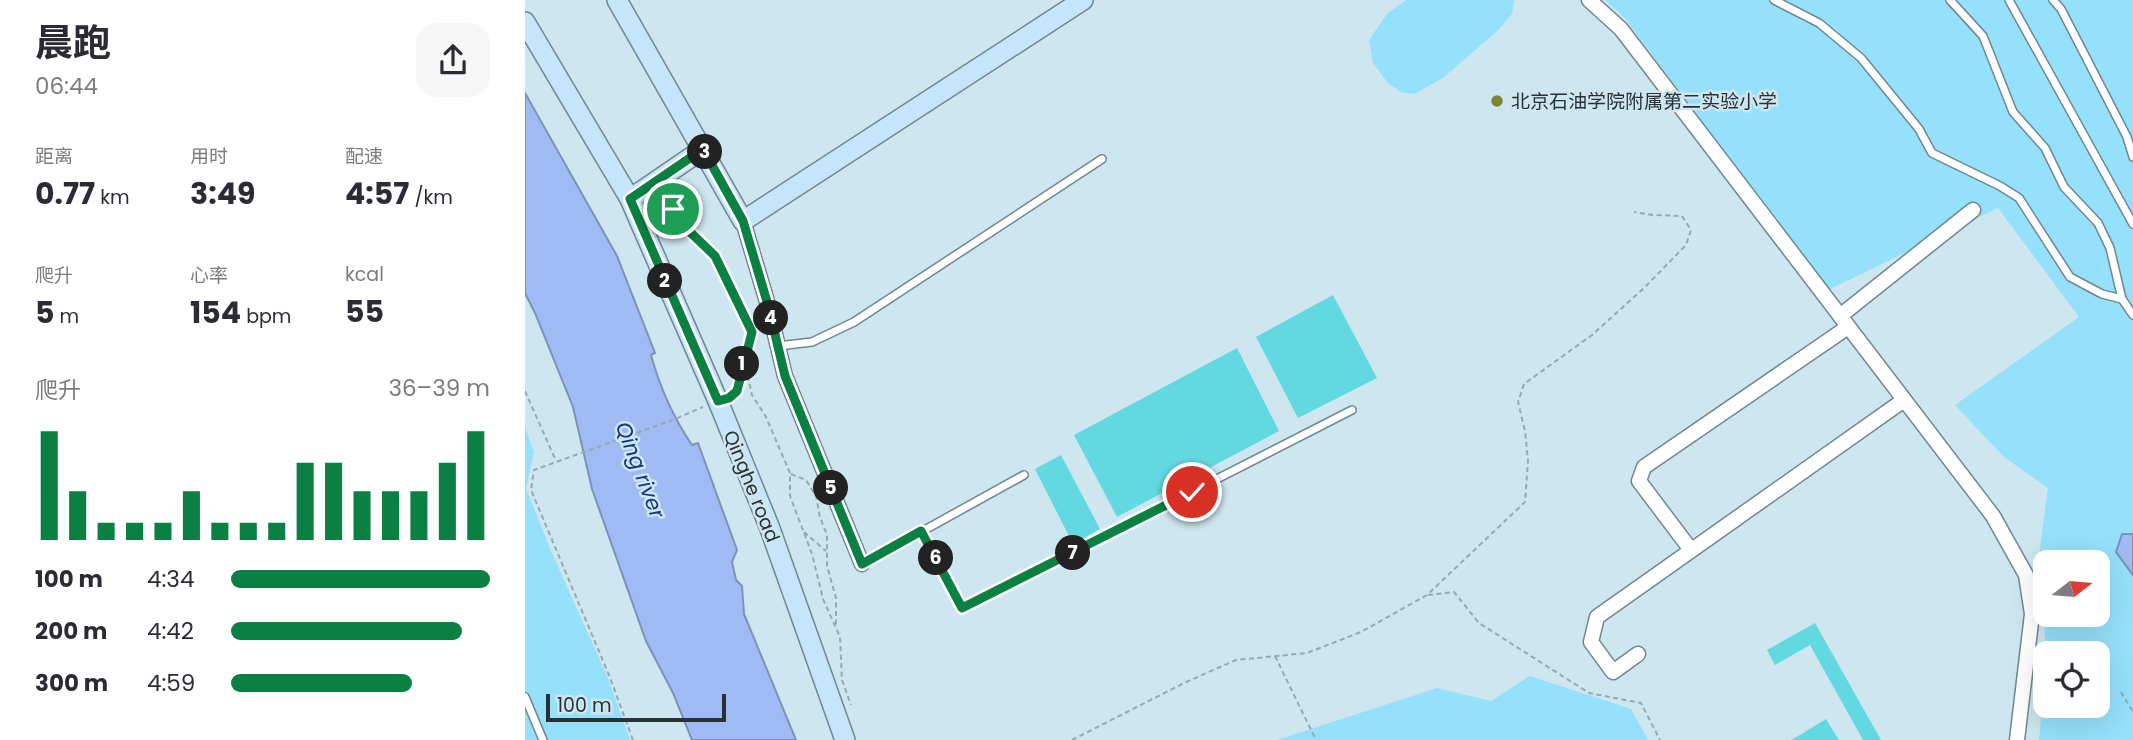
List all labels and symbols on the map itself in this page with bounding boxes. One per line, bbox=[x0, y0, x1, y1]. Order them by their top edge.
place label: 北京石油学院附属第二实验小学 bbox=[1511, 88, 1777, 115]
marker: 北京石油学院附属第二实验小学 bbox=[1489, 93, 1505, 109]
pin: 3 bbox=[687, 134, 723, 170]
pin bbox=[643, 179, 703, 239]
pin: 2 bbox=[647, 264, 683, 298]
pin: 4 bbox=[754, 300, 789, 336]
pin: 1 bbox=[725, 346, 759, 382]
water label: Qing river bbox=[609, 417, 673, 523]
street label: Qinghe road bbox=[717, 426, 786, 546]
pin bbox=[1162, 462, 1222, 522]
pin: 5 bbox=[813, 470, 849, 505]
pin: 7 bbox=[1055, 536, 1091, 570]
pin: 6 bbox=[919, 540, 953, 576]
north arrow bbox=[2033, 550, 2111, 626]
scale bar bbox=[546, 691, 726, 723]

